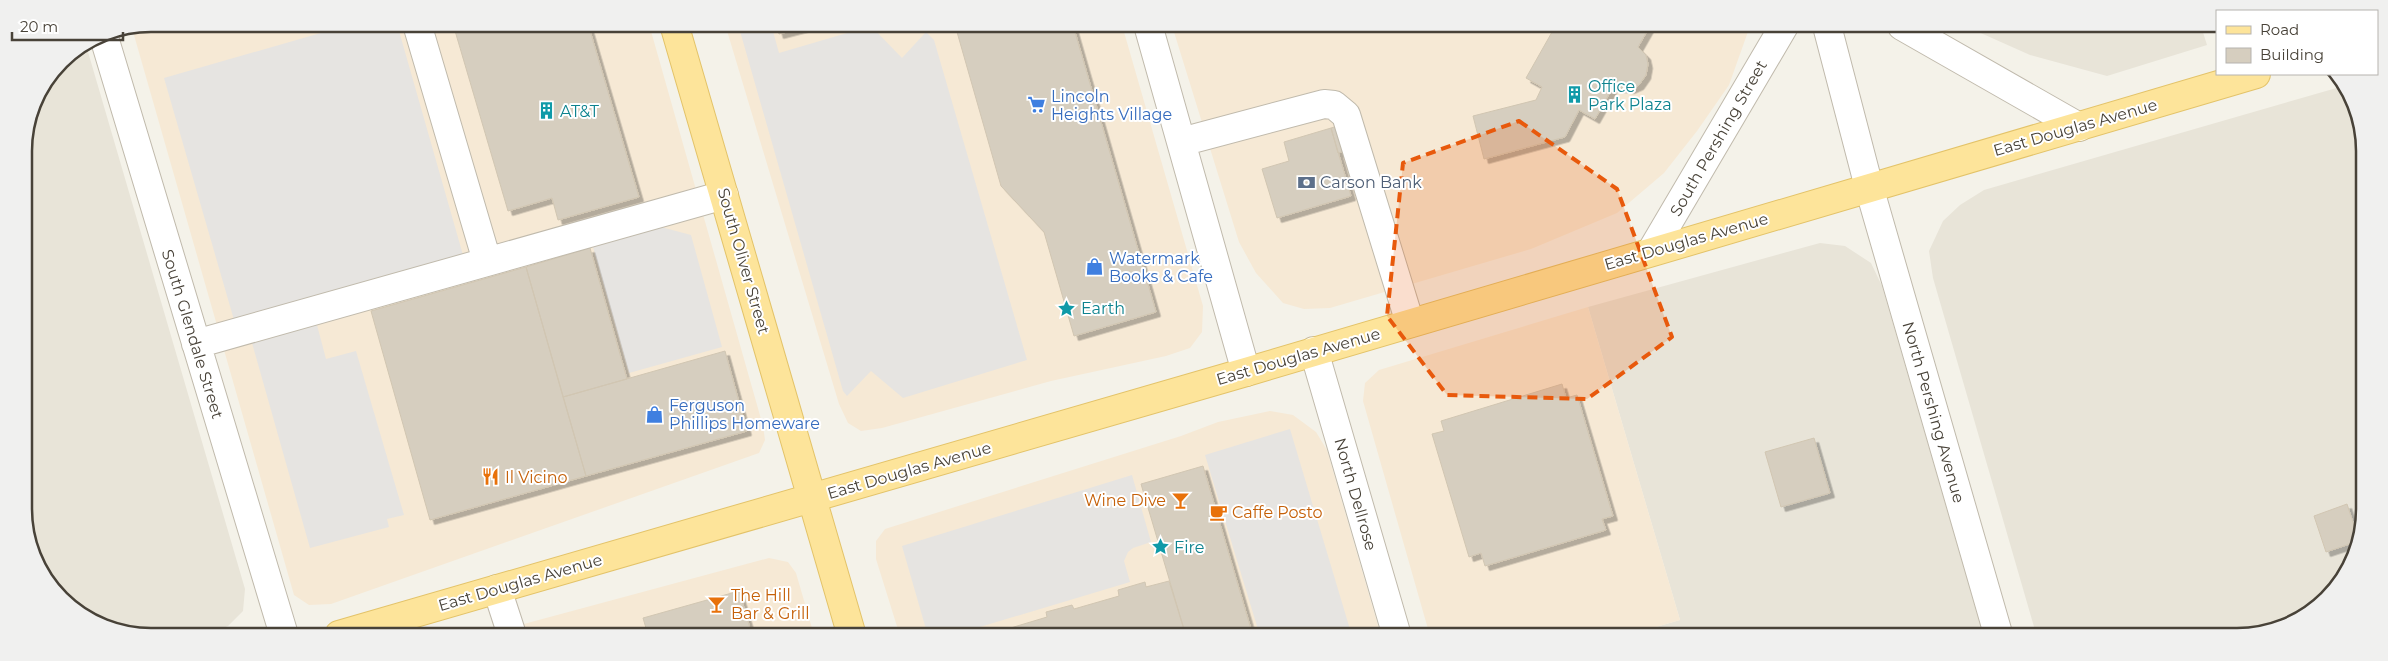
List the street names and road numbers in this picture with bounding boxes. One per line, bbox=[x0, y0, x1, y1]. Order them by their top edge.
street label: South Pershing Street bbox=[1666, 57, 1771, 220]
street label: East Douglas Avenue bbox=[1991, 95, 2159, 160]
street label: South Oliver Street bbox=[714, 186, 774, 337]
street label: East Douglas Avenue bbox=[1602, 209, 1770, 274]
street label: South Glendale Street bbox=[158, 247, 227, 422]
street label: North Pershing Avenue bbox=[1899, 319, 1969, 505]
street label: East Douglas Avenue bbox=[1214, 324, 1382, 389]
street label: North Dellrose bbox=[1330, 436, 1381, 553]
street label: East Douglas Avenue bbox=[825, 438, 993, 503]
street label: East Douglas Avenue bbox=[436, 550, 604, 615]

